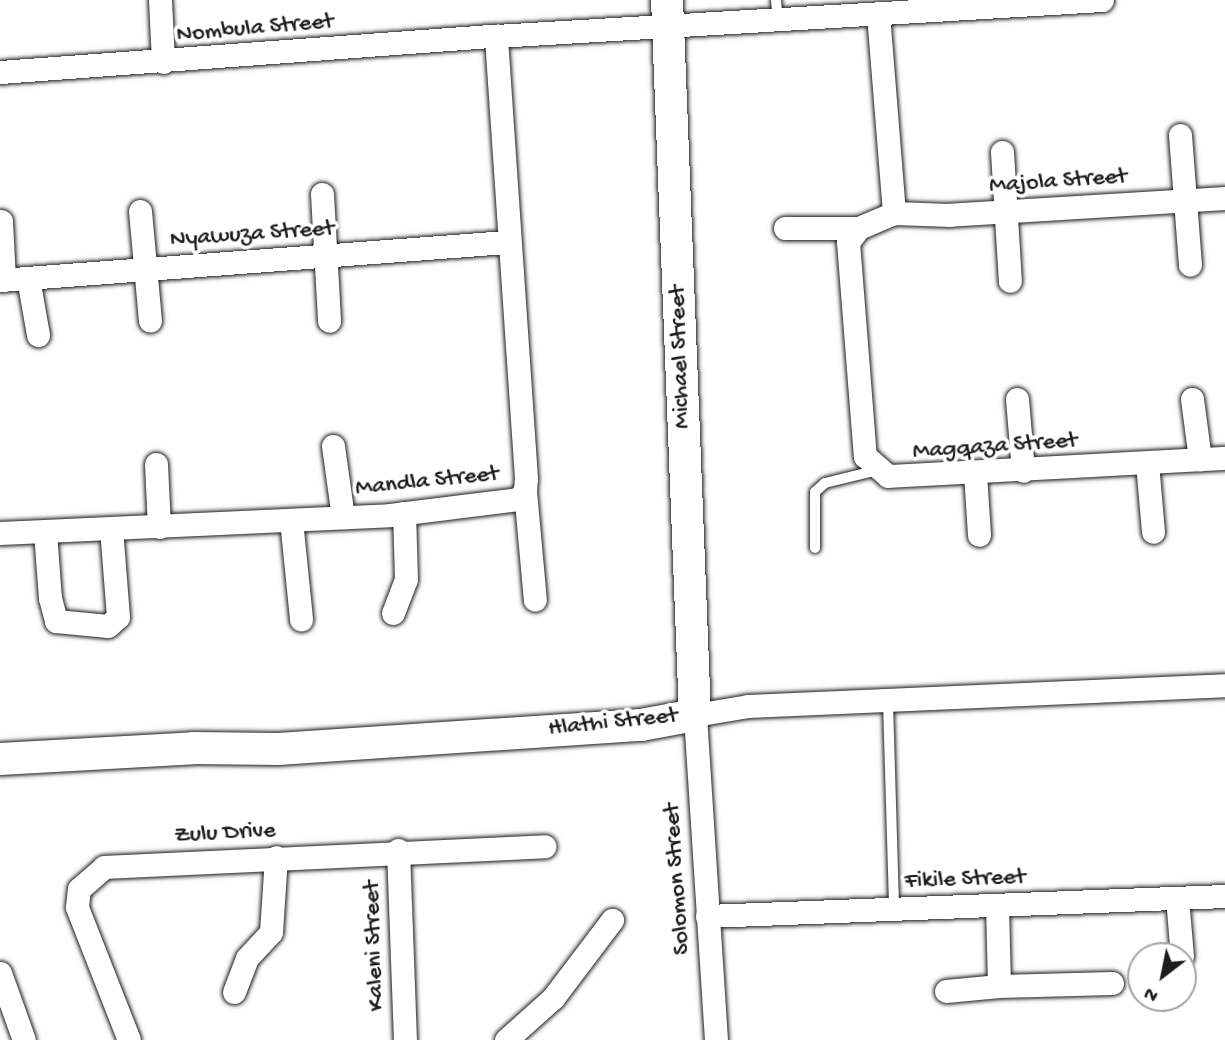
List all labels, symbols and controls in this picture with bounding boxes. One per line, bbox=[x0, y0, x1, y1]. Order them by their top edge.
street label: Nombula Street bbox=[175, 8, 335, 50]
street label: Majola Street bbox=[988, 163, 1128, 201]
street label: Nyawuza Street bbox=[169, 215, 335, 255]
street label: Michael Street bbox=[664, 285, 698, 429]
street label: Magqaza Street bbox=[912, 427, 1078, 467]
street label: Mandla Street bbox=[354, 460, 500, 504]
street label: Hlathi Street bbox=[547, 702, 679, 744]
street label: Solomon Street bbox=[658, 802, 698, 956]
street label: Zulu Drive bbox=[174, 817, 276, 851]
street label: Fikile Street bbox=[904, 864, 1026, 896]
street label: Kaleni Street bbox=[358, 880, 392, 1012]
north arrow bbox=[1127, 942, 1197, 1012]
text: N bbox=[1140, 980, 1163, 1007]

